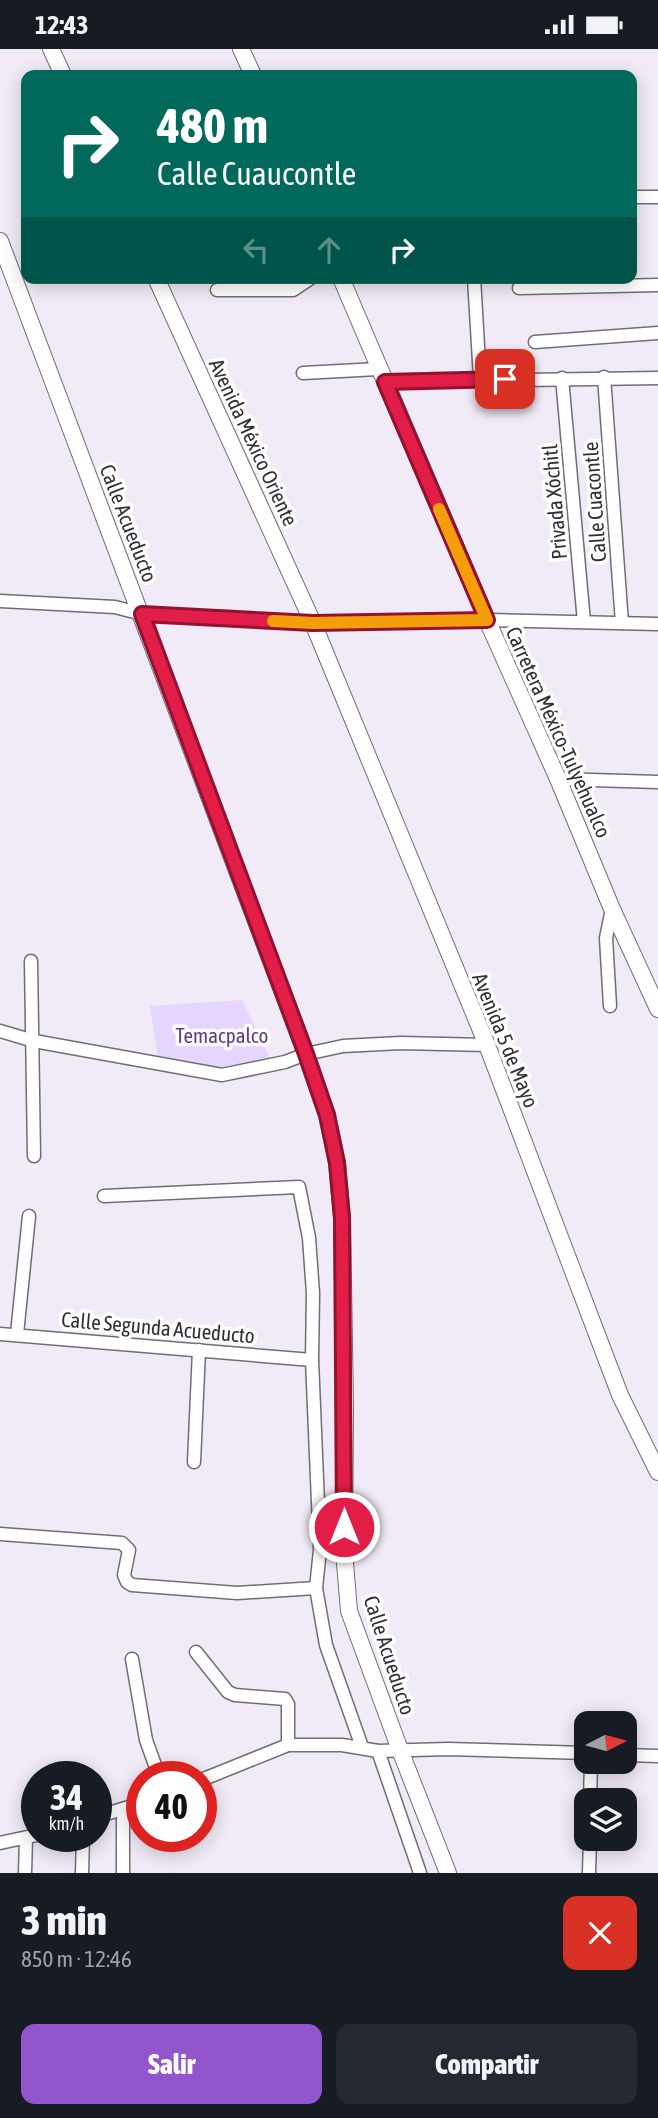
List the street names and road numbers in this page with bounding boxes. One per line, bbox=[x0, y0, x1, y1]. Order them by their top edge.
street label: Avenida México Oriente bbox=[205, 355, 303, 529]
street label: Calle Cuacontle bbox=[578, 441, 610, 563]
street label: Privada Xóchitl bbox=[537, 443, 571, 561]
street label: Calle Acueducto bbox=[96, 461, 162, 585]
street label: Carretera México-Tulyehualco bbox=[502, 623, 616, 841]
street label: Avenida 5 de Mayo bbox=[468, 969, 544, 1111]
street label: Calle Segunda Acueducto bbox=[60, 1307, 256, 1347]
street label: Calle Acueducto bbox=[359, 1592, 421, 1718]

